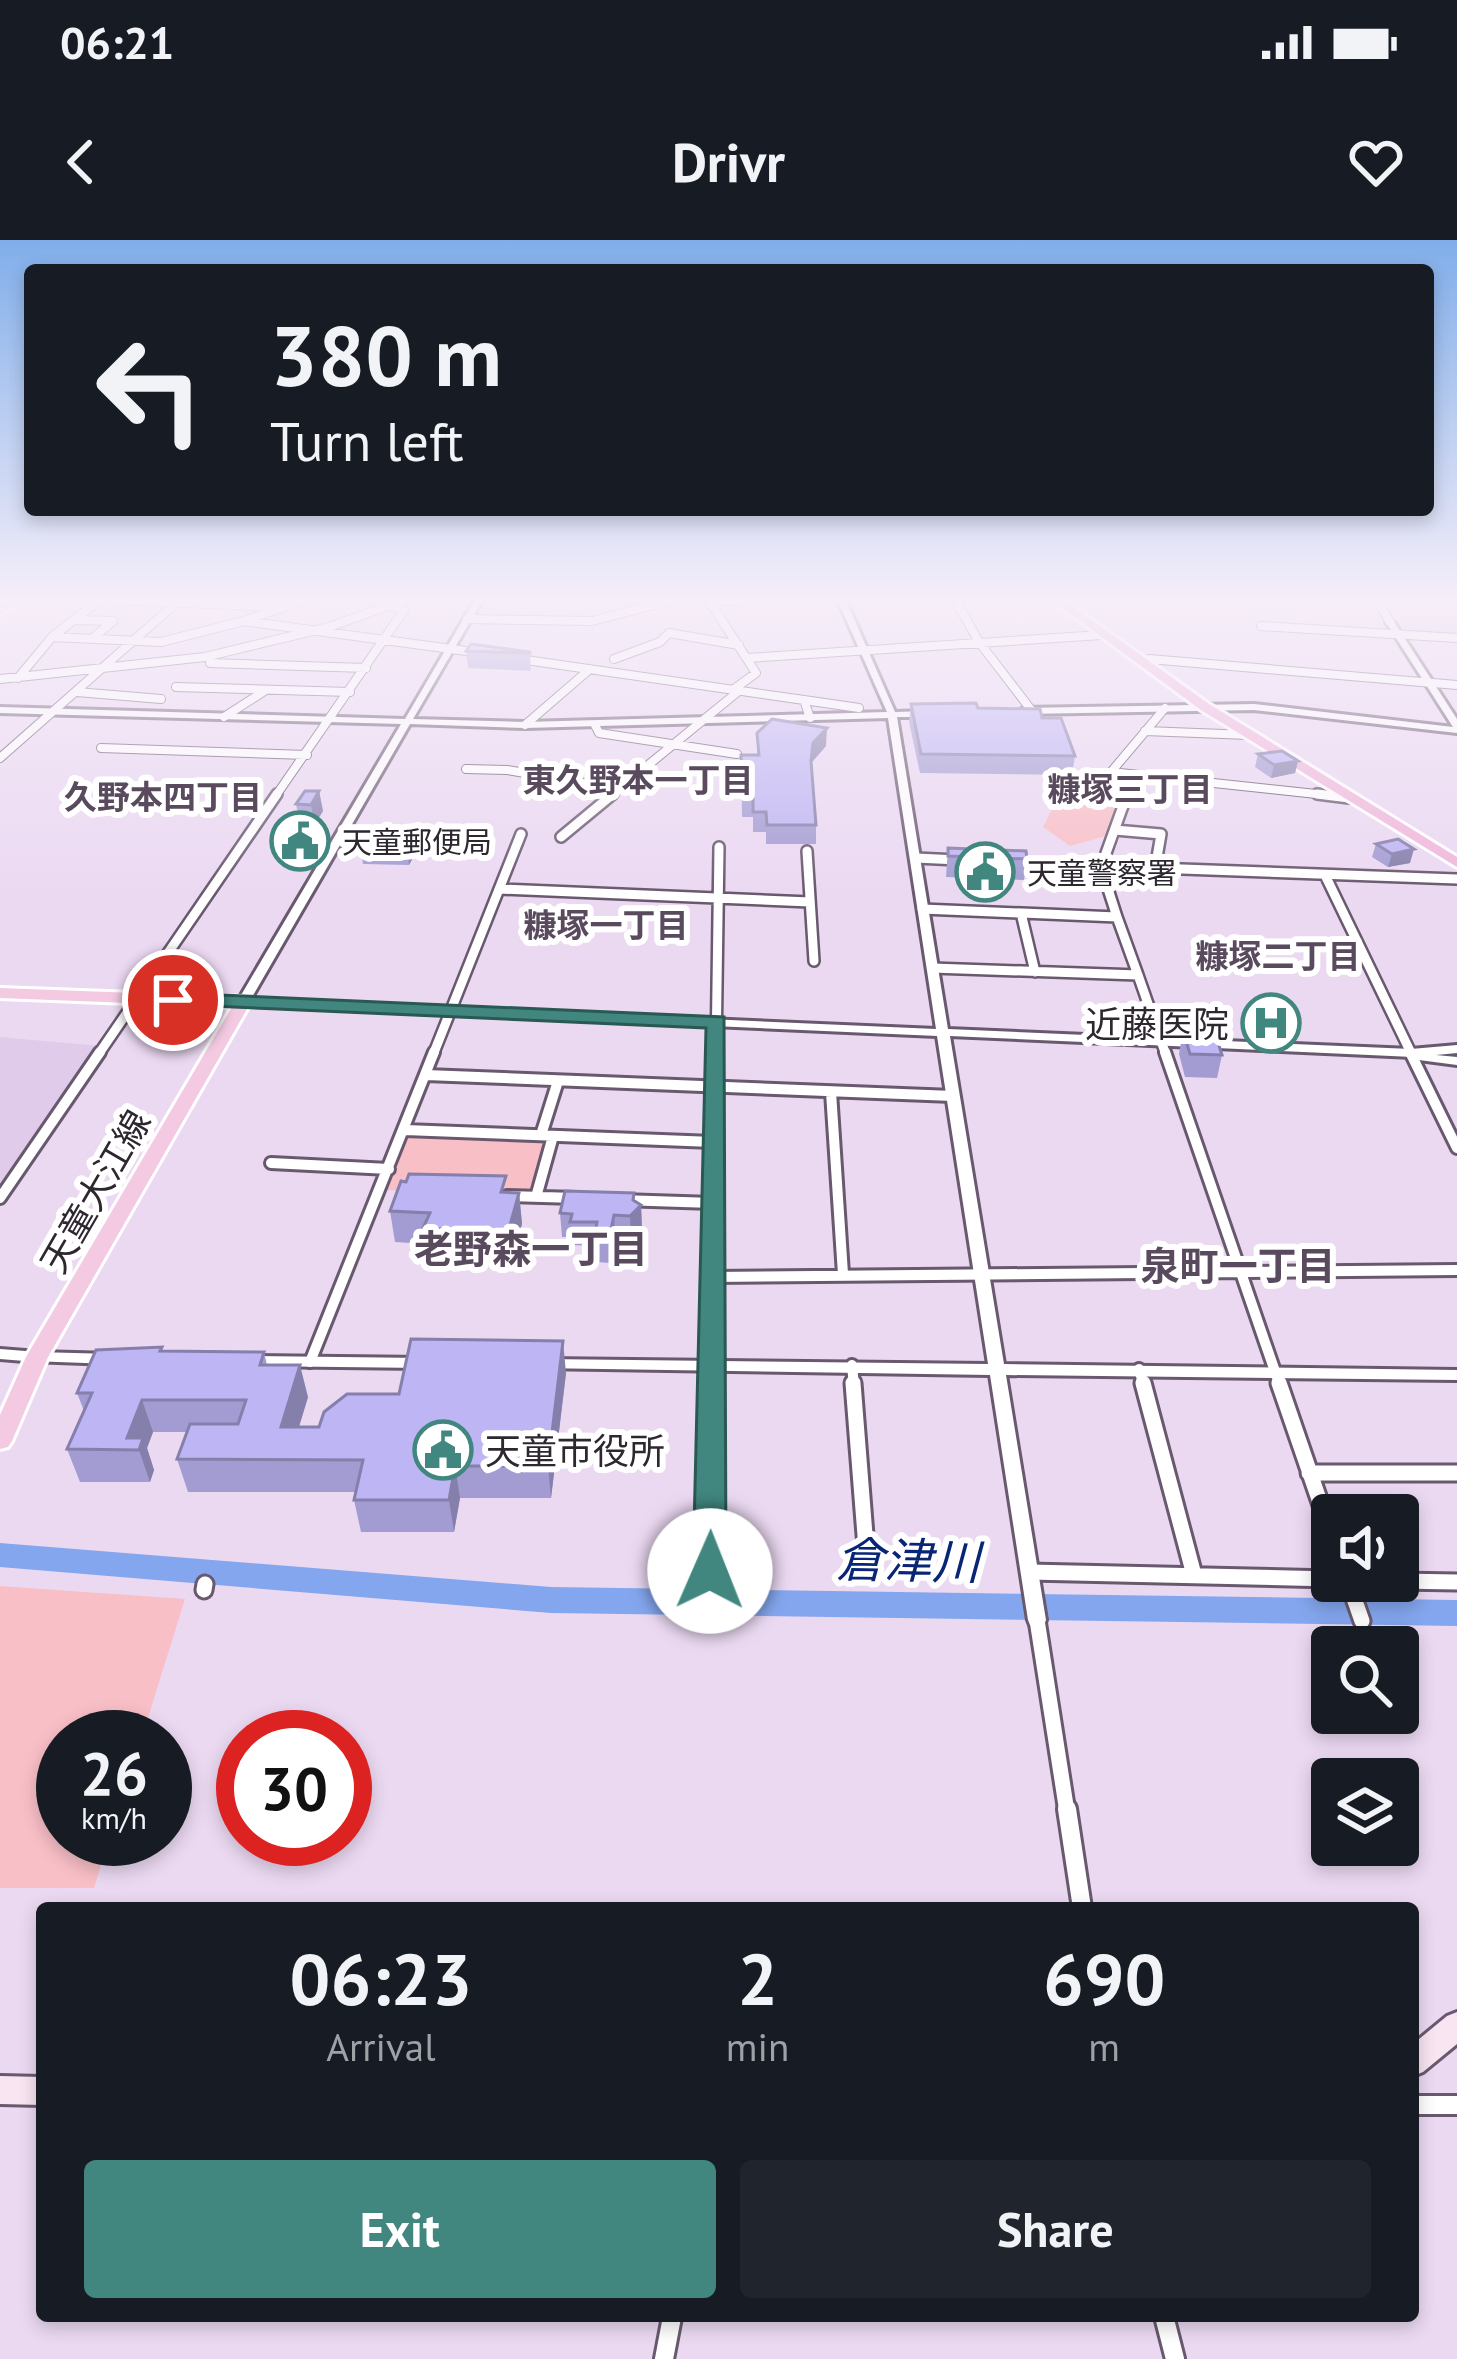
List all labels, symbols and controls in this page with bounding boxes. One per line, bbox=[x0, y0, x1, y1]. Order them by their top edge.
text: 06:21 bbox=[60, 13, 174, 71]
text: Drivr bbox=[672, 127, 785, 197]
icon: back bbox=[48, 129, 114, 195]
icon: heart bbox=[1343, 129, 1409, 195]
text: 380 m bbox=[270, 300, 502, 409]
icon: left bbox=[72, 312, 228, 468]
text: Turn left bbox=[270, 406, 464, 476]
district label: 東久野本一丁目 bbox=[523, 758, 754, 801]
district label: 糠塚三丁目 bbox=[1048, 767, 1213, 810]
district label: 久野本四丁目 bbox=[64, 775, 262, 818]
public building icon: 天童郵便局 bbox=[269, 810, 331, 872]
place label: 天童郵便局 bbox=[342, 822, 492, 861]
public building icon: 天童警察署 bbox=[954, 841, 1016, 903]
place label: 天童警察署 bbox=[1027, 853, 1177, 892]
district label: 糠塚一丁目 bbox=[524, 903, 689, 946]
district label: 糠塚二丁目 bbox=[1196, 934, 1361, 977]
pin bbox=[122, 949, 224, 1051]
icon: arrive bbox=[140, 967, 206, 1033]
hospital icon: 近藤医院 bbox=[1240, 992, 1302, 1054]
place label: 近藤医院 bbox=[1085, 1000, 1229, 1047]
street label: 天童大江線 bbox=[30, 1101, 160, 1281]
district label: 老野森一丁目 bbox=[414, 1223, 648, 1274]
district label: 泉町一丁目 bbox=[1140, 1240, 1336, 1291]
public building icon: 天童市役所 bbox=[412, 1419, 474, 1481]
place label: 天童市役所 bbox=[485, 1427, 665, 1474]
map controls bbox=[1311, 1494, 1419, 1866]
button: sound bbox=[1311, 1494, 1419, 1602]
position arrow bbox=[647, 1508, 773, 1634]
water label: 倉津川 bbox=[835, 1528, 986, 1592]
button: search bbox=[1311, 1626, 1419, 1734]
speed limit sign: 30 bbox=[216, 1710, 372, 1866]
text: 26 bbox=[80, 1734, 148, 1812]
button: layers bbox=[1311, 1758, 1419, 1866]
text: km/h bbox=[81, 1798, 147, 1837]
text: 06:23 bbox=[290, 1932, 472, 2025]
text: 2 bbox=[737, 1932, 778, 2025]
text: 690 bbox=[1043, 1932, 1165, 2025]
text: Arrival bbox=[326, 2021, 436, 2072]
text: min bbox=[726, 2021, 789, 2072]
text: m bbox=[1088, 2021, 1120, 2072]
button: Exit bbox=[84, 2160, 716, 2298]
button: Share bbox=[740, 2160, 1371, 2298]

